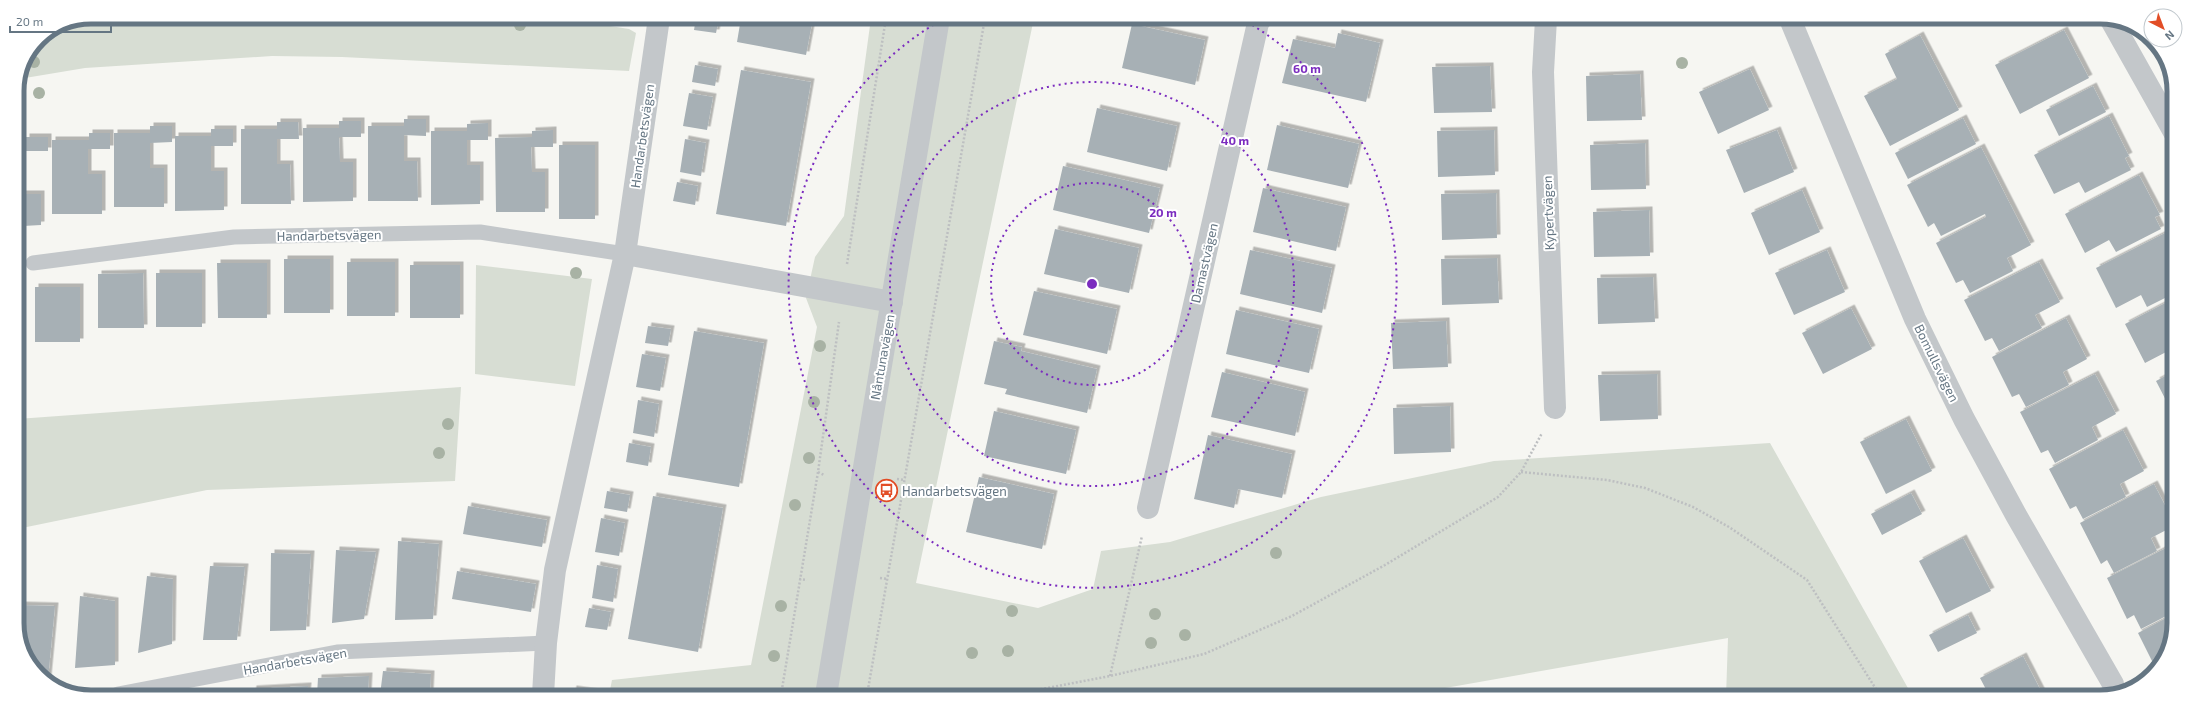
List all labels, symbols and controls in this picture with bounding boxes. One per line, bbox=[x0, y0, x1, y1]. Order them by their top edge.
scale bar bbox=[10, 8, 111, 34]
north arrow bbox=[2143, 8, 2183, 48]
text: 20 m bbox=[16, 14, 43, 28]
text: N bbox=[2163, 28, 2177, 43]
text: 60 m bbox=[1293, 61, 1321, 75]
street label: Handarbetsvägen bbox=[627, 83, 657, 189]
text: 40 m bbox=[1221, 133, 1249, 147]
street label: Kypertvägen bbox=[1539, 175, 1557, 251]
text: 20 m bbox=[1149, 205, 1177, 219]
street label: Damastvägen bbox=[1187, 221, 1221, 305]
street label: Handarbetsvägen bbox=[276, 226, 382, 244]
centre of rings bbox=[1085, 277, 1099, 291]
street label: Nåntunavägen bbox=[867, 313, 897, 401]
street label: Bomullsvägen bbox=[1911, 322, 1963, 404]
bus stop icon: Handarbetsvägen bbox=[874, 478, 900, 504]
place label: Handarbetsvägen bbox=[902, 483, 1007, 499]
street label: Handarbetsvägen bbox=[242, 644, 348, 678]

